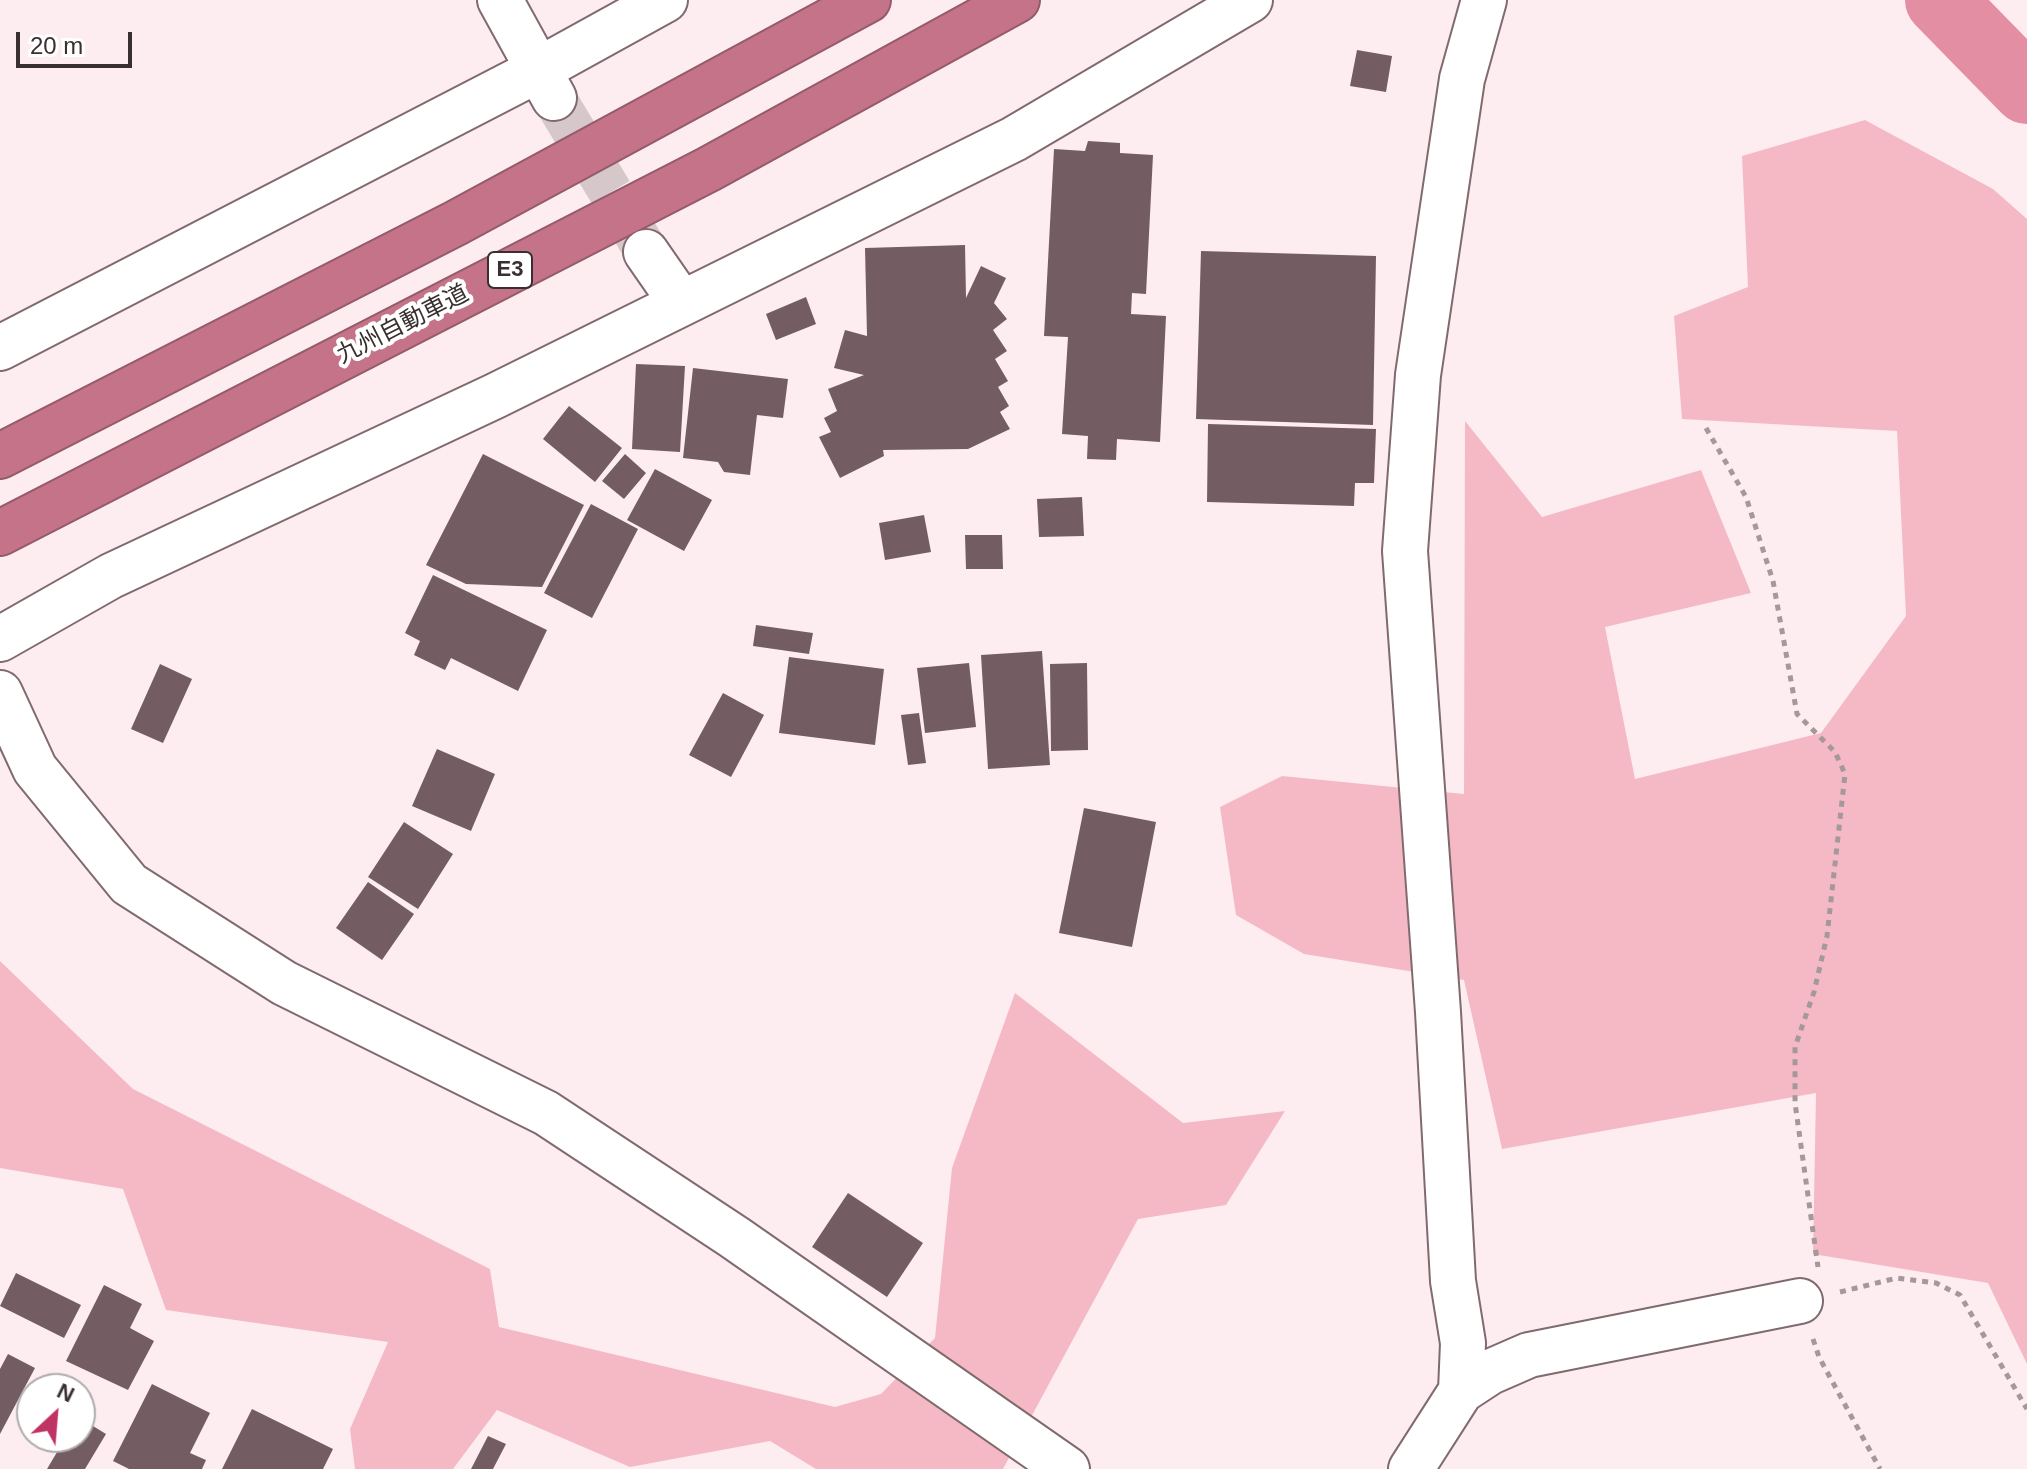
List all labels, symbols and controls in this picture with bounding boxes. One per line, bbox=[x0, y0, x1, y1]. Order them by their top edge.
scale bar bbox=[20, 16, 136, 66]
text: 20 m bbox=[30, 32, 83, 59]
road number: E3 bbox=[488, 252, 532, 288]
street label: 九州自動車道 bbox=[332, 279, 474, 371]
north arrow bbox=[16, 1373, 96, 1453]
text: N bbox=[53, 1378, 78, 1407]

